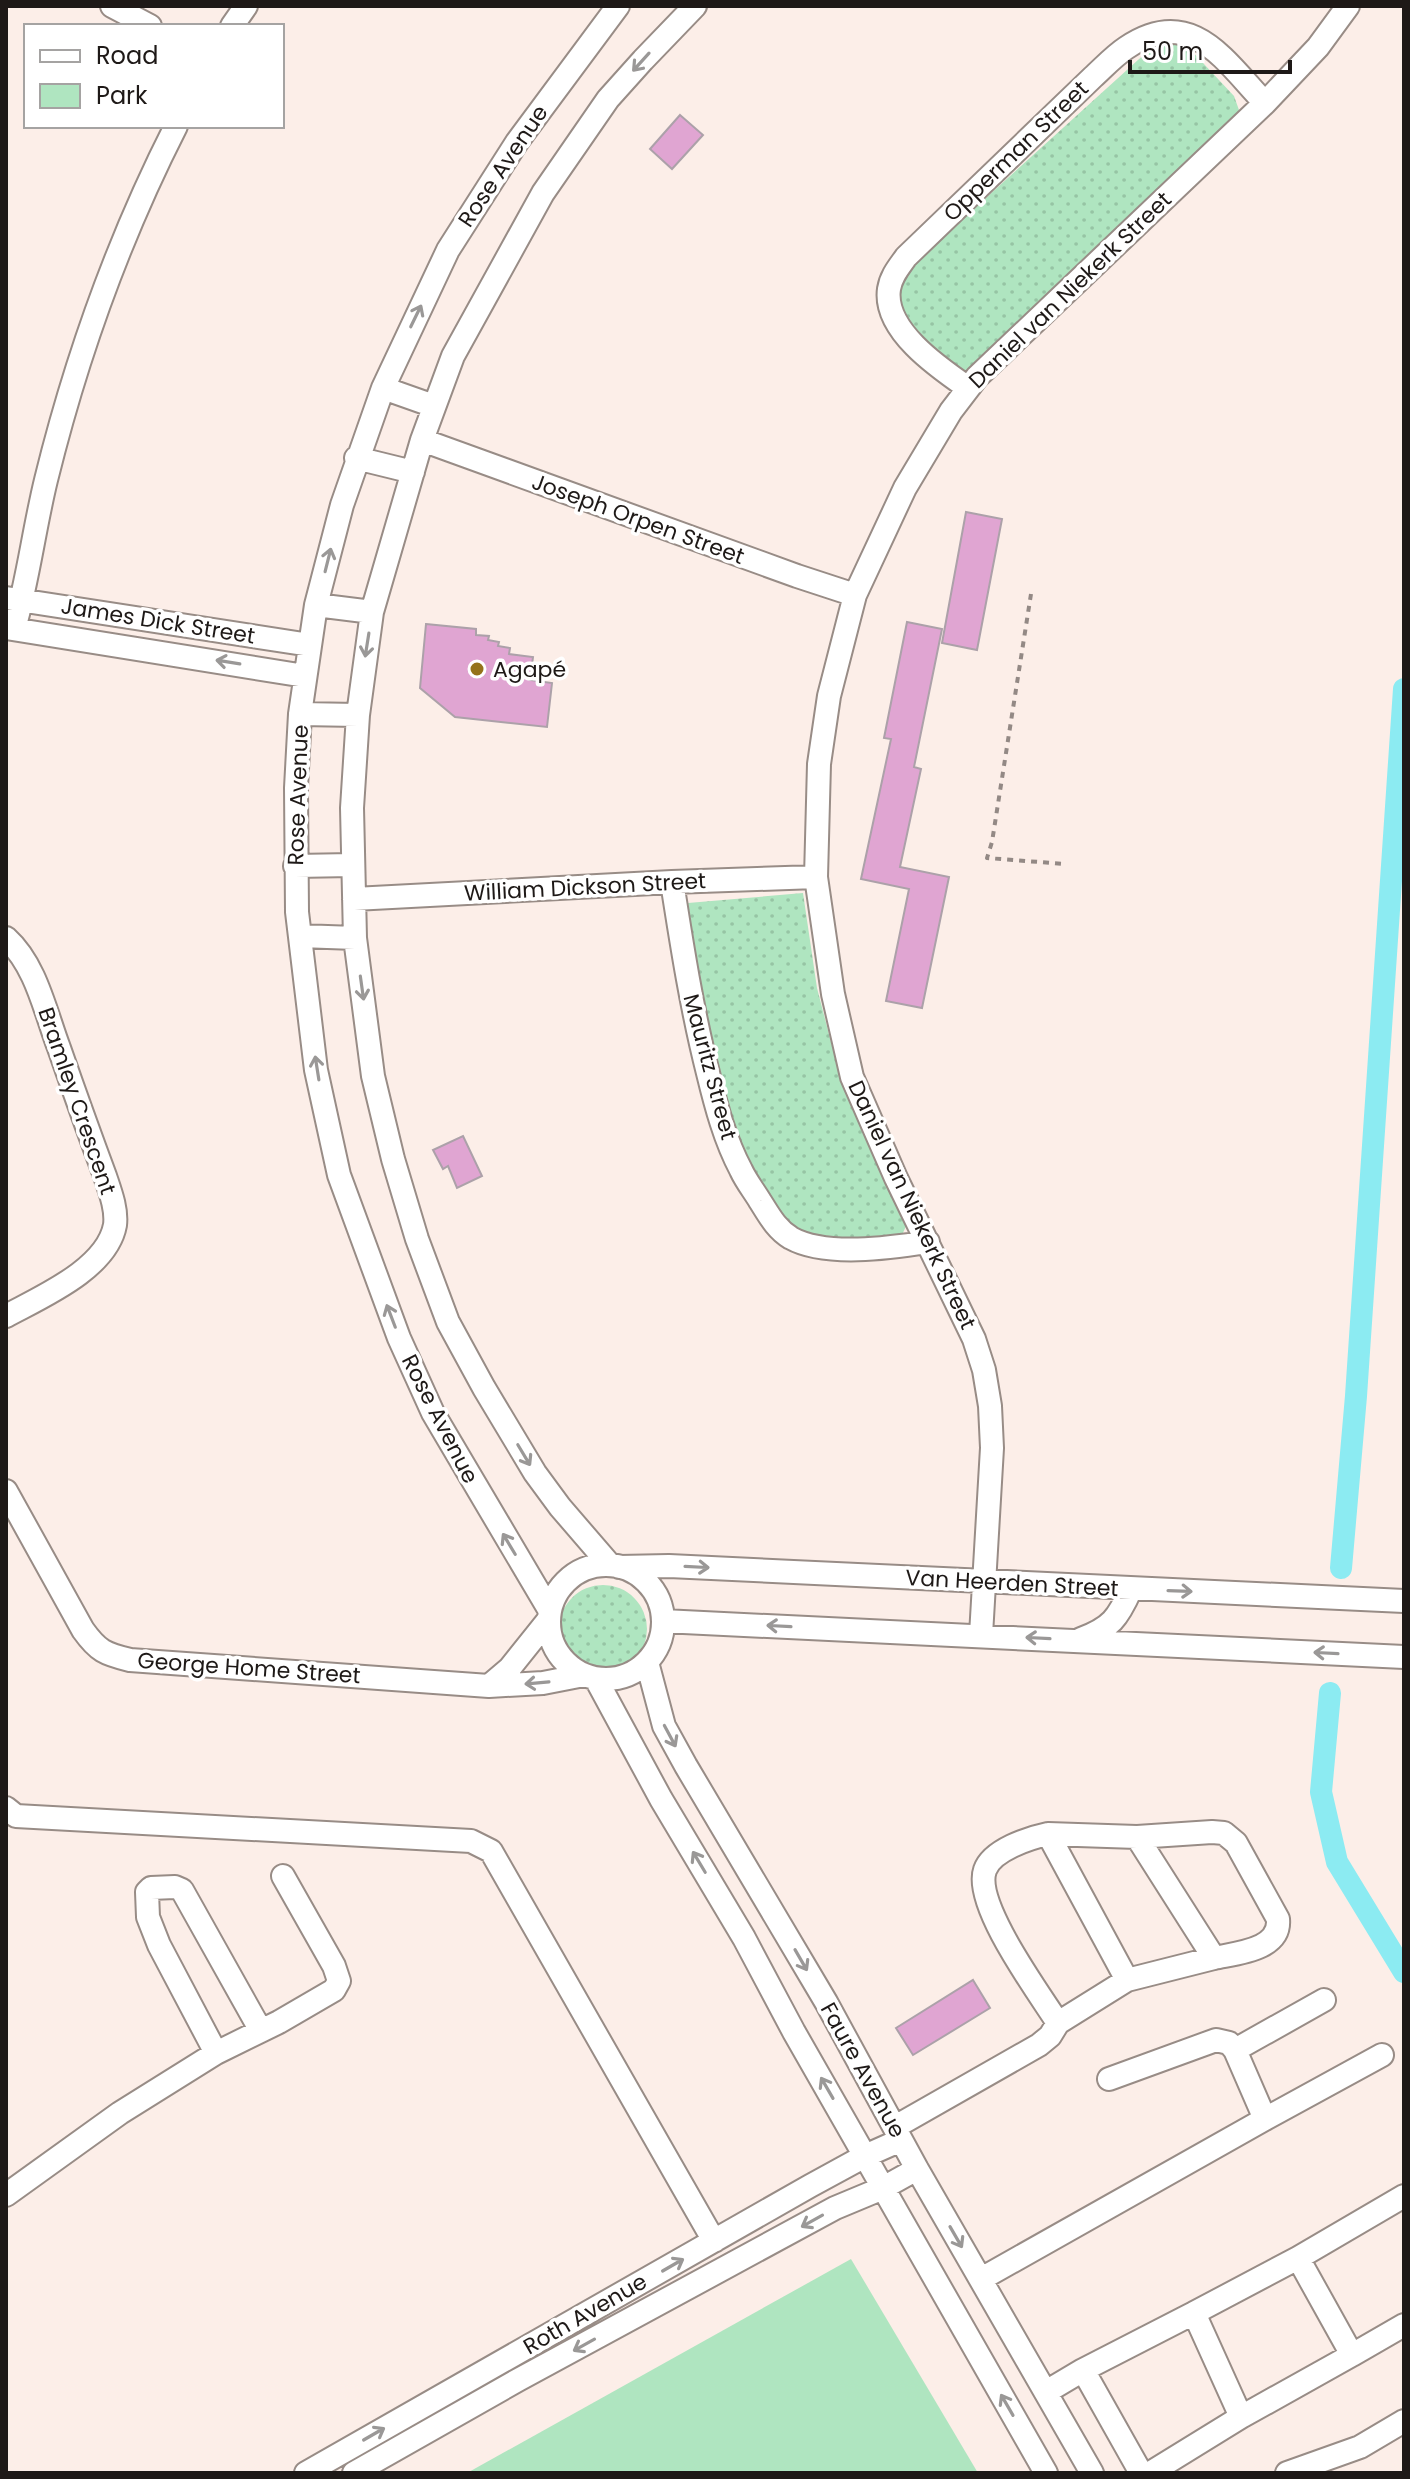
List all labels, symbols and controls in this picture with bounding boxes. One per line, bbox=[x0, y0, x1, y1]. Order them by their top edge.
legend bbox=[24, 24, 284, 128]
scale bar bbox=[1130, 24, 1290, 74]
text: 50 m bbox=[1142, 35, 1203, 68]
text: Road bbox=[96, 39, 158, 72]
one-way arrow bbox=[631, 52, 650, 72]
street label: Opperman Street bbox=[937, 74, 1095, 228]
text: Park bbox=[96, 79, 148, 112]
street label: Rose Avenue bbox=[451, 99, 555, 233]
street label: Daniel van Niekerk Street bbox=[962, 185, 1178, 395]
one-way arrow bbox=[409, 304, 424, 328]
street label: Joseph Orpen Street bbox=[527, 466, 749, 572]
one-way arrow bbox=[321, 547, 336, 573]
street label: James Dick Street bbox=[59, 590, 257, 652]
one-way arrow bbox=[359, 632, 374, 657]
one-way arrow bbox=[216, 654, 242, 669]
place label: Agapé bbox=[493, 654, 566, 685]
marker: Agapé bbox=[468, 660, 486, 678]
street label: Rose Avenue bbox=[280, 724, 316, 866]
street label: William Dickson Street bbox=[463, 865, 707, 909]
one-way arrow bbox=[354, 974, 369, 1000]
street label: Mauritz Street bbox=[676, 991, 744, 1143]
street label: Bramley Crescent bbox=[30, 1003, 124, 1199]
one-way arrow bbox=[308, 1055, 323, 1081]
street label: Daniel van Niekerk Street bbox=[841, 1075, 983, 1335]
one-way arrow bbox=[382, 1304, 397, 1329]
street label: Rose Avenue bbox=[394, 1349, 486, 1489]
one-way arrow bbox=[516, 1443, 532, 1466]
one-way arrow bbox=[501, 1533, 517, 1556]
one-way arrow bbox=[683, 1560, 710, 1575]
street label: Van Heerden Street bbox=[905, 1562, 1119, 1604]
one-way arrow bbox=[1166, 1584, 1193, 1599]
one-way arrow bbox=[766, 1618, 793, 1633]
one-way arrow bbox=[1025, 1630, 1052, 1645]
street label: George Home Street bbox=[137, 1645, 361, 1691]
one-way arrow bbox=[1313, 1645, 1340, 1660]
one-way arrow bbox=[524, 1676, 551, 1691]
one-way arrow bbox=[663, 1724, 678, 1747]
one-way arrow bbox=[690, 1851, 706, 1874]
one-way arrow bbox=[793, 1948, 809, 1971]
street label: Faure Avenue bbox=[813, 1997, 913, 2143]
one-way arrow bbox=[819, 2077, 835, 2100]
one-way arrow bbox=[801, 2213, 824, 2229]
one-way arrow bbox=[948, 2225, 964, 2248]
one-way arrow bbox=[660, 2256, 684, 2272]
street label: Roth Avenue bbox=[517, 2266, 653, 2362]
one-way arrow bbox=[572, 2337, 596, 2353]
one-way arrow bbox=[999, 2394, 1015, 2417]
one-way arrow bbox=[361, 2426, 385, 2442]

